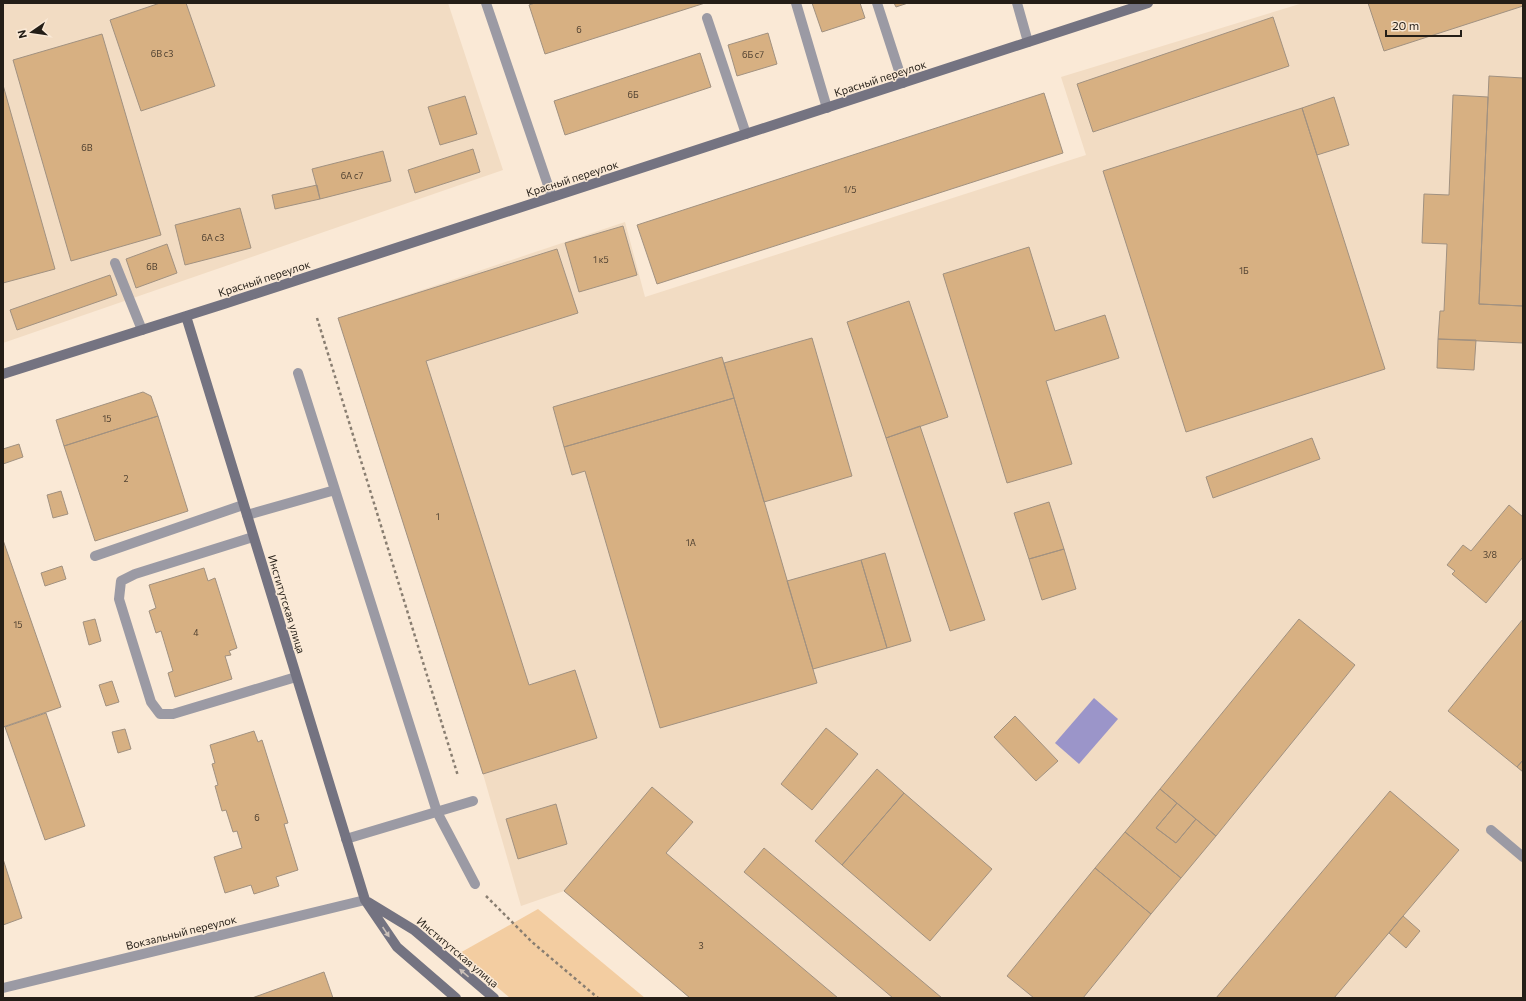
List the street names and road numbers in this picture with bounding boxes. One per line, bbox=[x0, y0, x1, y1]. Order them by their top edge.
street label: Красный переулок bbox=[832, 57, 928, 99]
street label: Красный переулок bbox=[524, 157, 620, 199]
street label: Красный переулок bbox=[216, 257, 312, 299]
street label: Институтская улица bbox=[266, 553, 308, 655]
street label: Вокзальный переулок bbox=[124, 912, 238, 952]
street label: Институтская улица bbox=[415, 914, 501, 990]

